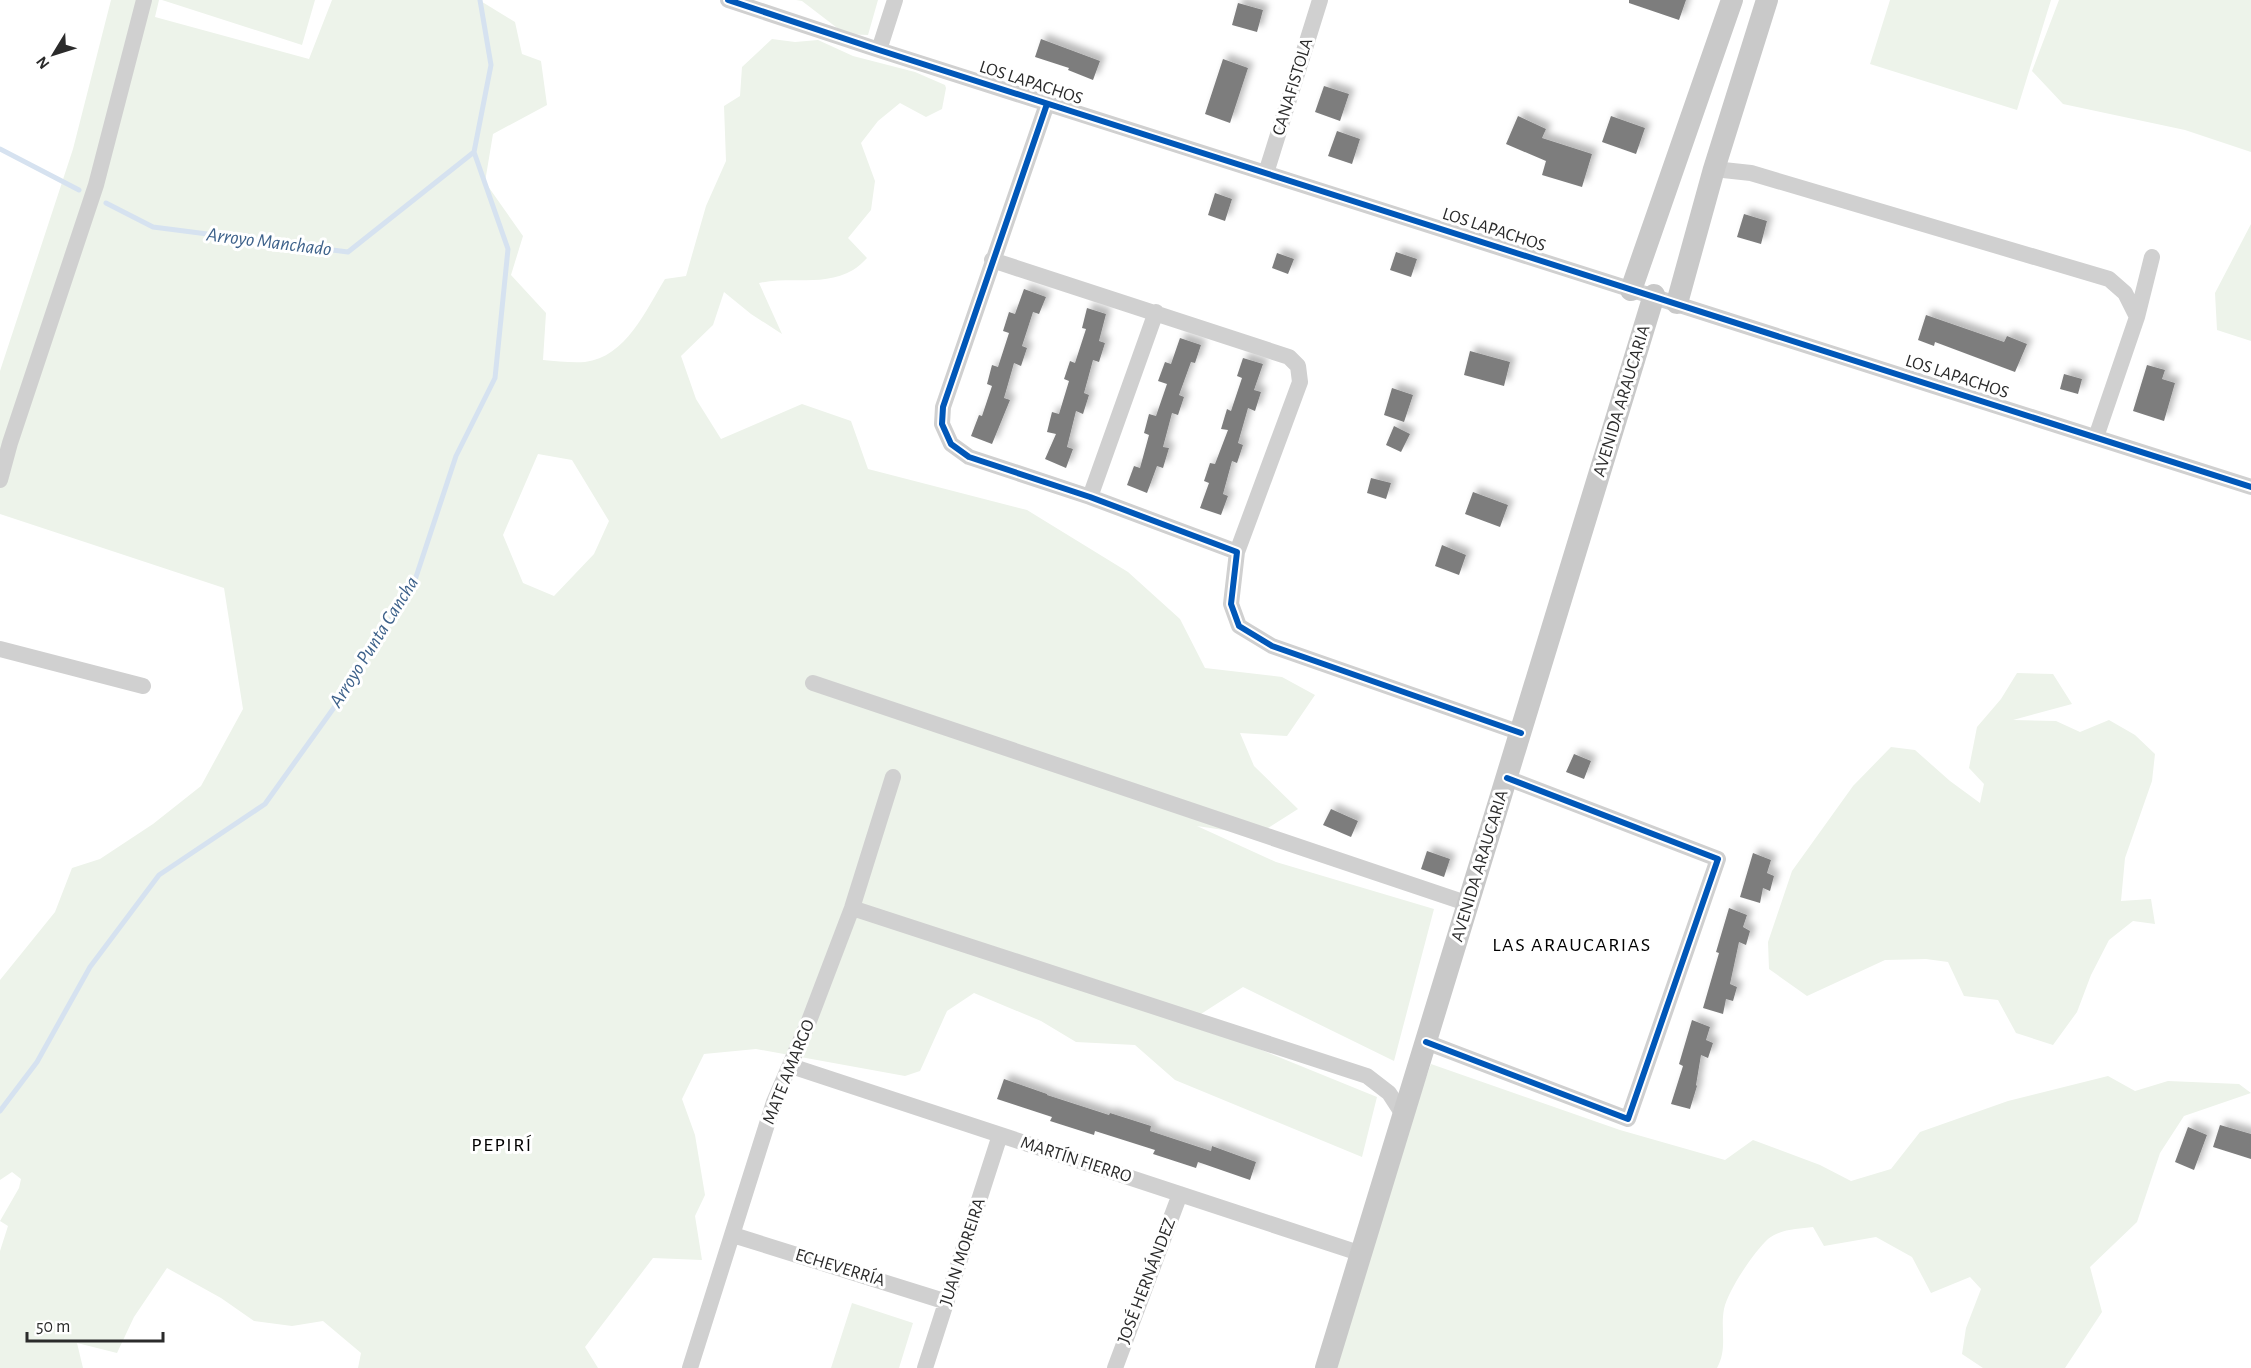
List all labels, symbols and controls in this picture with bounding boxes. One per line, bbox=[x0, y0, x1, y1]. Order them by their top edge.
north arrow bbox=[24, 24, 84, 84]
street label: CANAFISTOLA bbox=[1270, 36, 1317, 138]
text: N bbox=[33, 53, 53, 72]
street label: LOS LAPACHOS bbox=[977, 58, 1085, 108]
street label: LOS LAPACHOS bbox=[1440, 205, 1548, 255]
water label: Arroyo Manchado bbox=[204, 224, 333, 260]
street label: AVENIDA ARAUCARIA bbox=[1590, 323, 1654, 479]
street label: LOS LAPACHOS bbox=[1903, 352, 2011, 402]
water label: Arroyo Punta Cancha bbox=[325, 573, 422, 712]
street label: AVENIDA ARAUCARIA bbox=[1448, 788, 1512, 944]
district label: LAS ARAUCARIAS bbox=[1492, 935, 1652, 955]
street label: MATE AMARGO bbox=[760, 1017, 818, 1127]
street label: MARTÍN FIERRO bbox=[1018, 1131, 1135, 1186]
district label: PEPIRÍ bbox=[471, 1134, 533, 1155]
street label: JUAN MOREIRA bbox=[937, 1196, 989, 1308]
street label: JOSÉ HERNÁNDEZ bbox=[1112, 1215, 1179, 1346]
street label: ECHEVERRÍA bbox=[793, 1243, 888, 1290]
scale bar bbox=[27, 1305, 164, 1343]
text: 50 m bbox=[36, 1318, 70, 1336]

